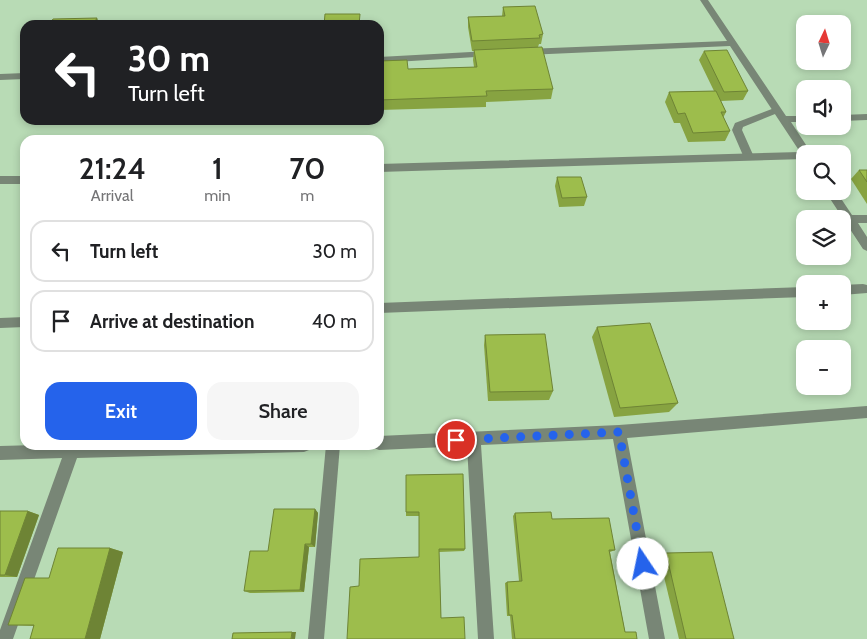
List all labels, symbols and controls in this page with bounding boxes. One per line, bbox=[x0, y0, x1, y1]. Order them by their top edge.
north arrow bbox=[796, 15, 851, 70]
map controls bbox=[796, 15, 851, 395]
text: 30 m bbox=[128, 37, 210, 80]
icon: left bbox=[45, 40, 110, 105]
text: Turn left bbox=[128, 80, 205, 107]
button: sound bbox=[796, 80, 851, 135]
button: search bbox=[796, 145, 851, 200]
text: 21:24 bbox=[79, 150, 146, 187]
text: 1 bbox=[212, 150, 223, 187]
text: 70 bbox=[289, 150, 325, 187]
text: Arrival bbox=[91, 186, 133, 205]
text: min bbox=[204, 186, 231, 205]
text: m bbox=[300, 186, 314, 205]
button: layers bbox=[796, 210, 851, 265]
icon: left bbox=[47, 237, 75, 265]
text: Turn left bbox=[90, 240, 158, 263]
text: 30 m bbox=[313, 240, 357, 263]
button: + bbox=[796, 275, 851, 330]
icon: arrive bbox=[47, 307, 75, 335]
text: Arrive at destination bbox=[90, 310, 254, 333]
text: 40 m bbox=[312, 310, 357, 333]
button: − bbox=[796, 340, 851, 395]
button: Exit bbox=[45, 382, 197, 440]
button: Share bbox=[207, 382, 359, 440]
pin bbox=[435, 419, 477, 461]
icon: arrive bbox=[442, 426, 470, 454]
position arrow bbox=[616, 537, 668, 589]

